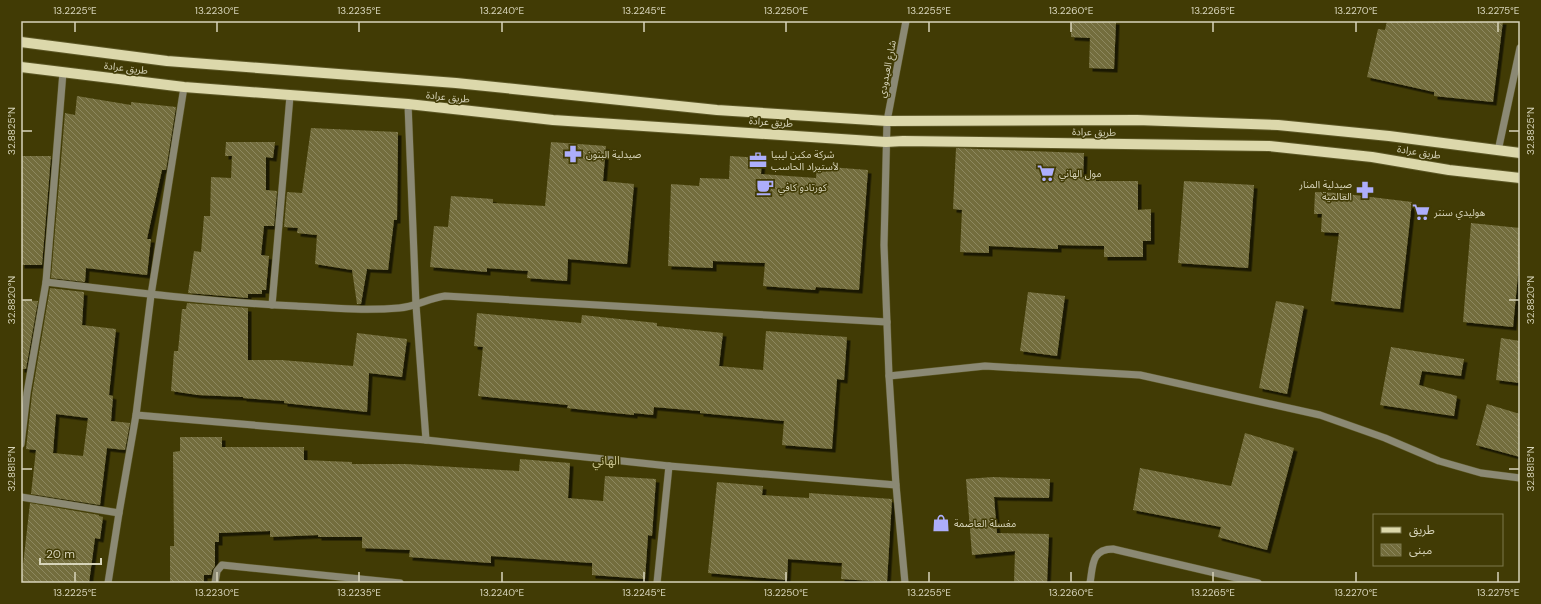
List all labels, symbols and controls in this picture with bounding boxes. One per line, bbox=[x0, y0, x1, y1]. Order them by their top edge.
text: 13.2225°E bbox=[53, 4, 97, 17]
text: 13.2230°E bbox=[195, 4, 240, 17]
text: 13.2235°E bbox=[337, 4, 381, 17]
text: 13.2240°E bbox=[480, 4, 525, 17]
text: 13.2245°E bbox=[622, 4, 666, 17]
text: 13.2250°E bbox=[764, 4, 809, 17]
text: 13.2255°E bbox=[907, 4, 951, 17]
text: 13.2260°E bbox=[1049, 4, 1094, 17]
text: 13.2265°E bbox=[1191, 4, 1235, 17]
text: 13.2270°E bbox=[1334, 4, 1378, 17]
text: 13.2275°E bbox=[1477, 4, 1520, 17]
street label: شارع العيدودي bbox=[875, 39, 900, 99]
street label: طريق عرادة bbox=[103, 59, 149, 77]
street label: طريق عرادة bbox=[425, 88, 471, 106]
text: 32.8825°N bbox=[5, 107, 18, 155]
text: 32.8825°N bbox=[1524, 107, 1537, 155]
street label: طريق عرادة bbox=[749, 114, 794, 130]
street label: طريق عرادة bbox=[1072, 125, 1116, 139]
street label: طريق عرادة bbox=[1396, 142, 1442, 162]
pharmacy icon: صيدلية البنون bbox=[563, 144, 583, 164]
place label: صيدلية البنون bbox=[586, 148, 641, 161]
place label: شركة مكين ليبيا لأستيراد الحاسب bbox=[771, 148, 839, 173]
office icon: شركة مكين ليبيا لأستيراد الحاسب bbox=[748, 150, 768, 170]
supermarket icon: مول الهاني bbox=[1036, 163, 1056, 183]
place label: مول الهاني bbox=[1059, 167, 1102, 181]
cafe icon: كورتادو كافي bbox=[755, 177, 775, 197]
place label: صيدلية المنار العالمية bbox=[1298, 178, 1352, 203]
pharmacy icon: صيدلية المنار العالمية bbox=[1355, 180, 1375, 200]
place label: كورتادو كافي bbox=[778, 181, 828, 195]
supermarket icon: هوليدي سنتر bbox=[1411, 202, 1431, 222]
place label: هوليدي سنتر bbox=[1433, 206, 1486, 220]
text: 32.8820°N bbox=[5, 276, 18, 324]
text: 32.8820°N bbox=[1524, 276, 1537, 324]
text: 32.8815°N bbox=[5, 446, 18, 492]
text: 32.8815°N bbox=[1524, 446, 1537, 492]
district label: الهاني bbox=[592, 453, 620, 471]
shop icon: مغسلة العاصمة bbox=[931, 513, 951, 533]
legend bbox=[1373, 514, 1503, 566]
place label: مغسلة العاصمة bbox=[954, 517, 1016, 530]
text: طريق bbox=[1409, 522, 1435, 538]
scale bar bbox=[40, 540, 101, 566]
text: مبنى bbox=[1409, 542, 1432, 558]
text: 20 m bbox=[46, 546, 75, 562]
text: 13.2225°E bbox=[53, 586, 97, 599]
text: 13.2230°E bbox=[195, 586, 240, 599]
text: 13.2235°E bbox=[337, 586, 381, 599]
text: 13.2240°E bbox=[480, 586, 525, 599]
text: 13.2245°E bbox=[622, 586, 666, 599]
text: 13.2250°E bbox=[764, 586, 809, 599]
text: 13.2255°E bbox=[907, 586, 951, 599]
text: 13.2260°E bbox=[1049, 586, 1094, 599]
text: 13.2265°E bbox=[1191, 586, 1235, 599]
text: 13.2270°E bbox=[1334, 586, 1378, 599]
text: 13.2275°E bbox=[1477, 586, 1520, 599]

